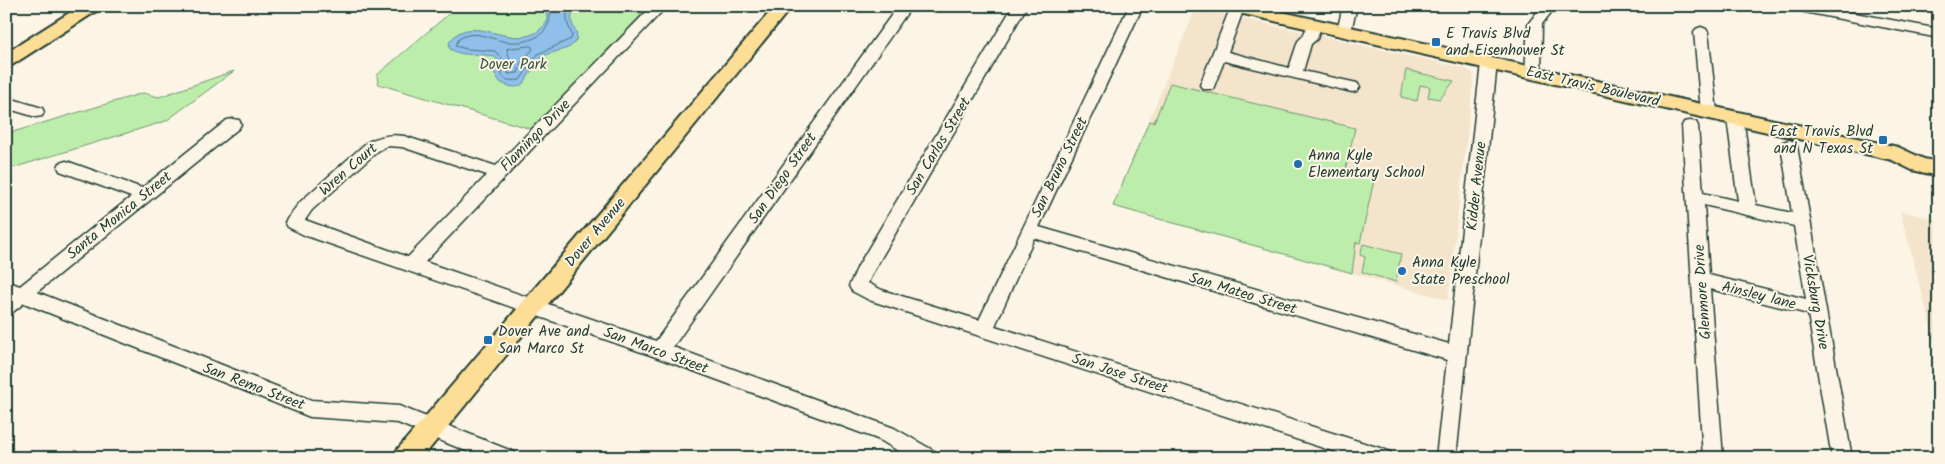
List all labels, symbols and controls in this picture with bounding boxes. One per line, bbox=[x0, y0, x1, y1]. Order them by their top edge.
place label: E Travis Blvd and Eisenhower St bbox=[1446, 22, 1565, 63]
marker: E Travis Blvd and Eisenhower St bbox=[1430, 36, 1442, 48]
park label: Dover Park bbox=[479, 53, 548, 77]
street label: East Travis Boulevard bbox=[1524, 60, 1662, 114]
street label: San Carlos Street bbox=[900, 93, 978, 200]
street label: Flamingo Drive bbox=[495, 94, 577, 178]
street label: San Bruno Street bbox=[1025, 113, 1095, 222]
place label: East Travis Blvd and N Texas St bbox=[1770, 120, 1874, 161]
street label: San Diego Street bbox=[742, 128, 823, 229]
marker: East Travis Blvd and N Texas St bbox=[1877, 134, 1889, 146]
street label: Wren Court bbox=[314, 137, 384, 202]
street label: Kidder Avenue bbox=[1460, 140, 1494, 232]
place label: Anna Kyle Elementary School bbox=[1308, 144, 1425, 185]
marker: Anna Kyle Elementary School bbox=[1292, 158, 1304, 170]
street label: Santa Monica Street bbox=[62, 165, 178, 266]
street label: Dover Avenue bbox=[559, 192, 632, 273]
street label: Glenmore Drive bbox=[1688, 243, 1718, 340]
place label: Anna Kyle State Preschool bbox=[1412, 251, 1510, 292]
street label: Vicksburg Drive bbox=[1795, 253, 1835, 352]
marker: Anna Kyle State Preschool bbox=[1396, 265, 1408, 277]
street label: San Mateo Street bbox=[1186, 266, 1300, 322]
street label: Ainsley lane bbox=[1719, 275, 1799, 317]
place label: Dover Ave and San Marco St bbox=[498, 320, 590, 361]
street label: San Marco Street bbox=[600, 321, 712, 381]
marker: Dover Ave and San Marco St bbox=[482, 334, 494, 346]
street label: San Jose Street bbox=[1068, 347, 1171, 401]
street label: San Remo Street bbox=[199, 357, 308, 417]

